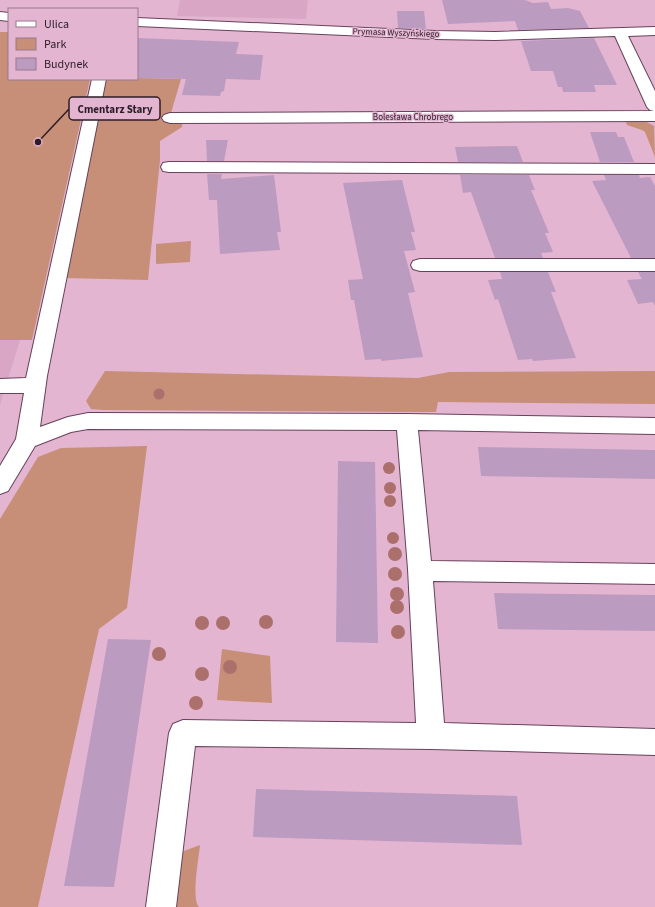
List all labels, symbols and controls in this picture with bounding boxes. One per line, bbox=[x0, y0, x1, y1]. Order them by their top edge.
legend bbox=[8, 8, 138, 80]
text: Ulica bbox=[44, 16, 69, 33]
street label: Prymasa Wyszyńskiego bbox=[352, 25, 440, 41]
text: Park bbox=[44, 36, 66, 53]
text: Budynek bbox=[44, 56, 88, 73]
callout: Cmentarz Stary bbox=[69, 97, 160, 120]
text: Cmentarz Stary bbox=[78, 102, 153, 117]
street label: Bolesława Chrobrego bbox=[373, 111, 453, 124]

